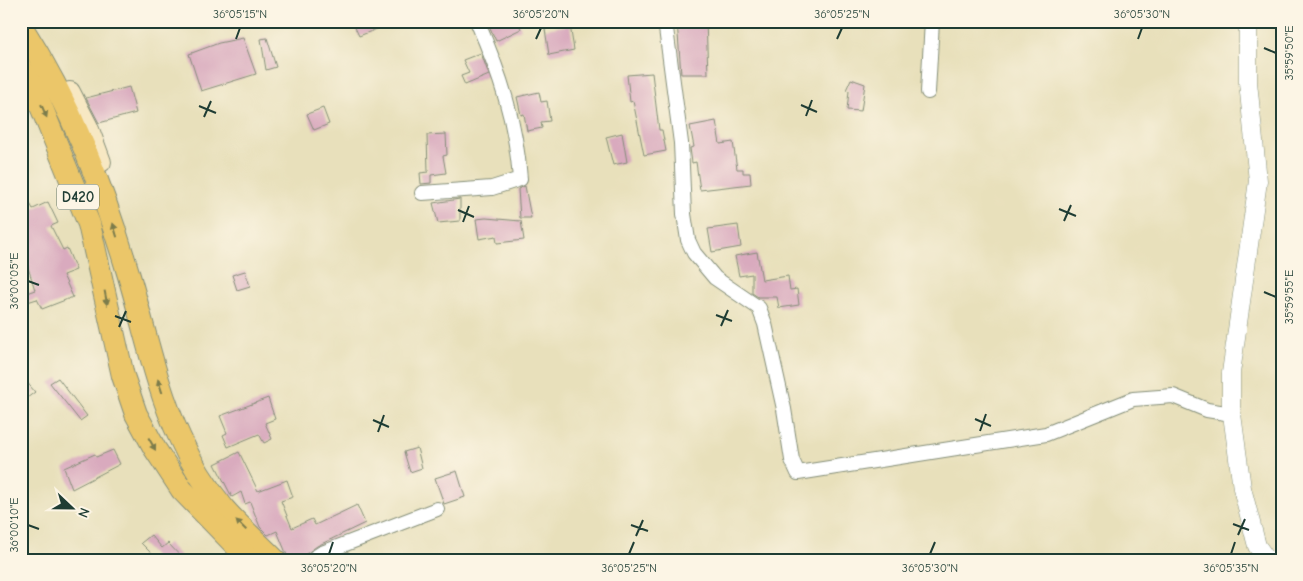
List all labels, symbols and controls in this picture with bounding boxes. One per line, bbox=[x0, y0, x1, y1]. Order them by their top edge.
text: 36°05'15"N bbox=[213, 7, 267, 21]
text: 36°05'20"N bbox=[513, 7, 569, 21]
text: 36°05'25"N bbox=[814, 7, 870, 21]
text: 36°05'30"N bbox=[1114, 7, 1170, 21]
text: 35°59'50"E bbox=[1282, 25, 1296, 81]
one-way arrow bbox=[40, 104, 48, 118]
road number: D420 bbox=[57, 184, 99, 210]
one-way arrow bbox=[110, 223, 118, 238]
text: 36°00'05"E bbox=[7, 253, 21, 309]
text: 35°59'55"E bbox=[1282, 270, 1296, 324]
one-way arrow bbox=[103, 290, 111, 306]
one-way arrow bbox=[156, 378, 164, 393]
one-way arrow bbox=[148, 437, 156, 452]
north arrow bbox=[48, 484, 98, 534]
text: 36°00'10"E bbox=[7, 497, 21, 553]
text: N bbox=[74, 505, 93, 520]
one-way arrow bbox=[235, 519, 247, 531]
text: 36°05'20"N bbox=[301, 561, 357, 575]
text: 36°05'25"N bbox=[601, 561, 657, 575]
text: 36°05'30"N bbox=[902, 561, 958, 575]
text: 36°05'35"N bbox=[1203, 561, 1259, 575]

